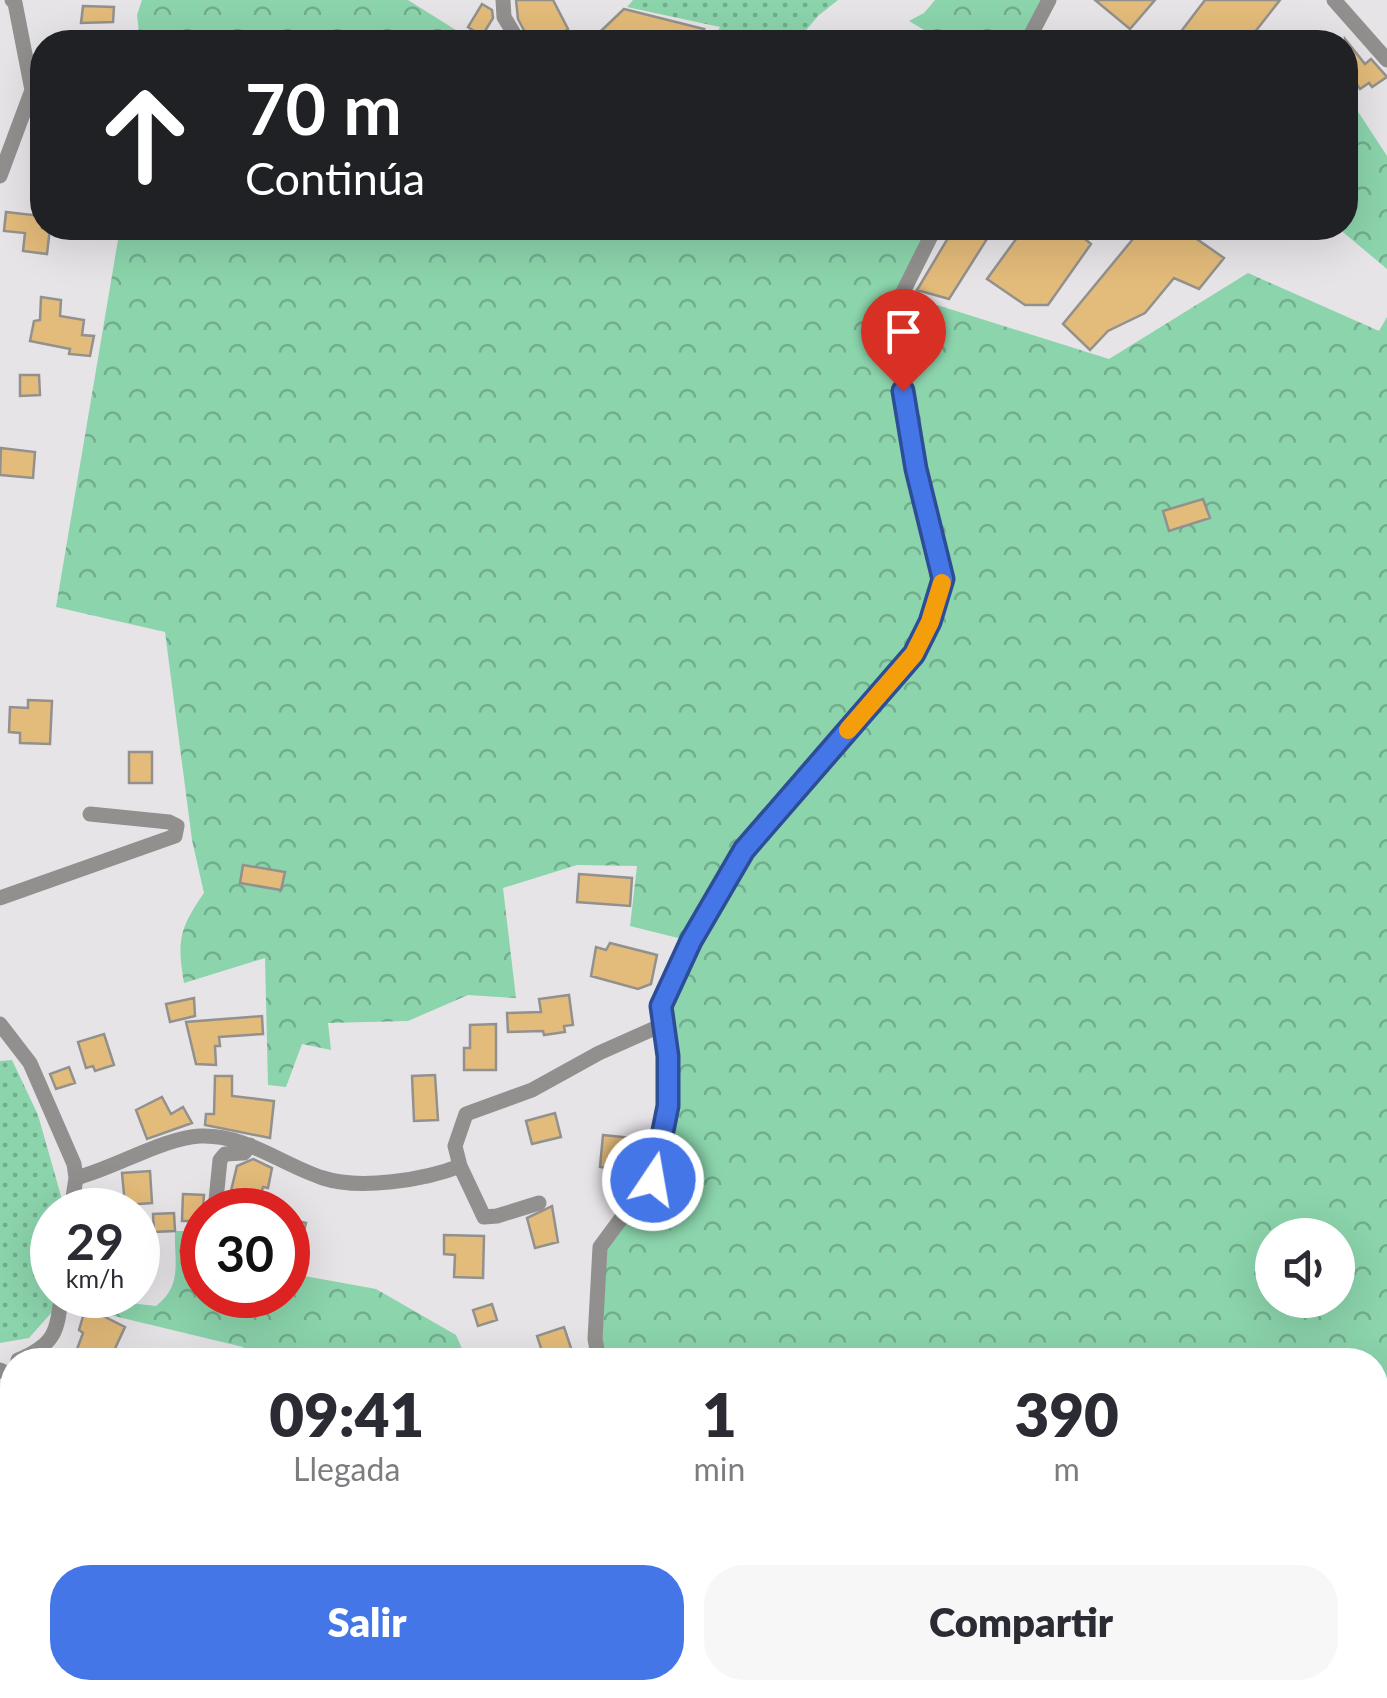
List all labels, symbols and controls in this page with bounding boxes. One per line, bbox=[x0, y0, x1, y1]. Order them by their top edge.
text: 70 m bbox=[245, 66, 402, 150]
icon: ahead bbox=[80, 70, 210, 200]
text: Continúa bbox=[245, 151, 425, 205]
pin bbox=[861, 289, 946, 392]
icon: arrive bbox=[876, 304, 931, 359]
position arrow bbox=[601, 1128, 705, 1232]
speed limit sign: 30 bbox=[180, 1188, 310, 1318]
text: 29 bbox=[66, 1211, 124, 1271]
map controls bbox=[1255, 1218, 1355, 1318]
button: sound bbox=[1255, 1218, 1355, 1318]
text: km/h bbox=[66, 1263, 124, 1293]
text: 09:41 bbox=[269, 1378, 424, 1450]
text: 1 bbox=[702, 1378, 737, 1450]
text: 390 bbox=[1014, 1378, 1119, 1450]
text: Llegada bbox=[293, 1449, 400, 1488]
text: min bbox=[693, 1449, 745, 1488]
text: m bbox=[1053, 1449, 1080, 1488]
button: Salir bbox=[50, 1565, 684, 1680]
button: Compartir bbox=[704, 1565, 1338, 1680]

